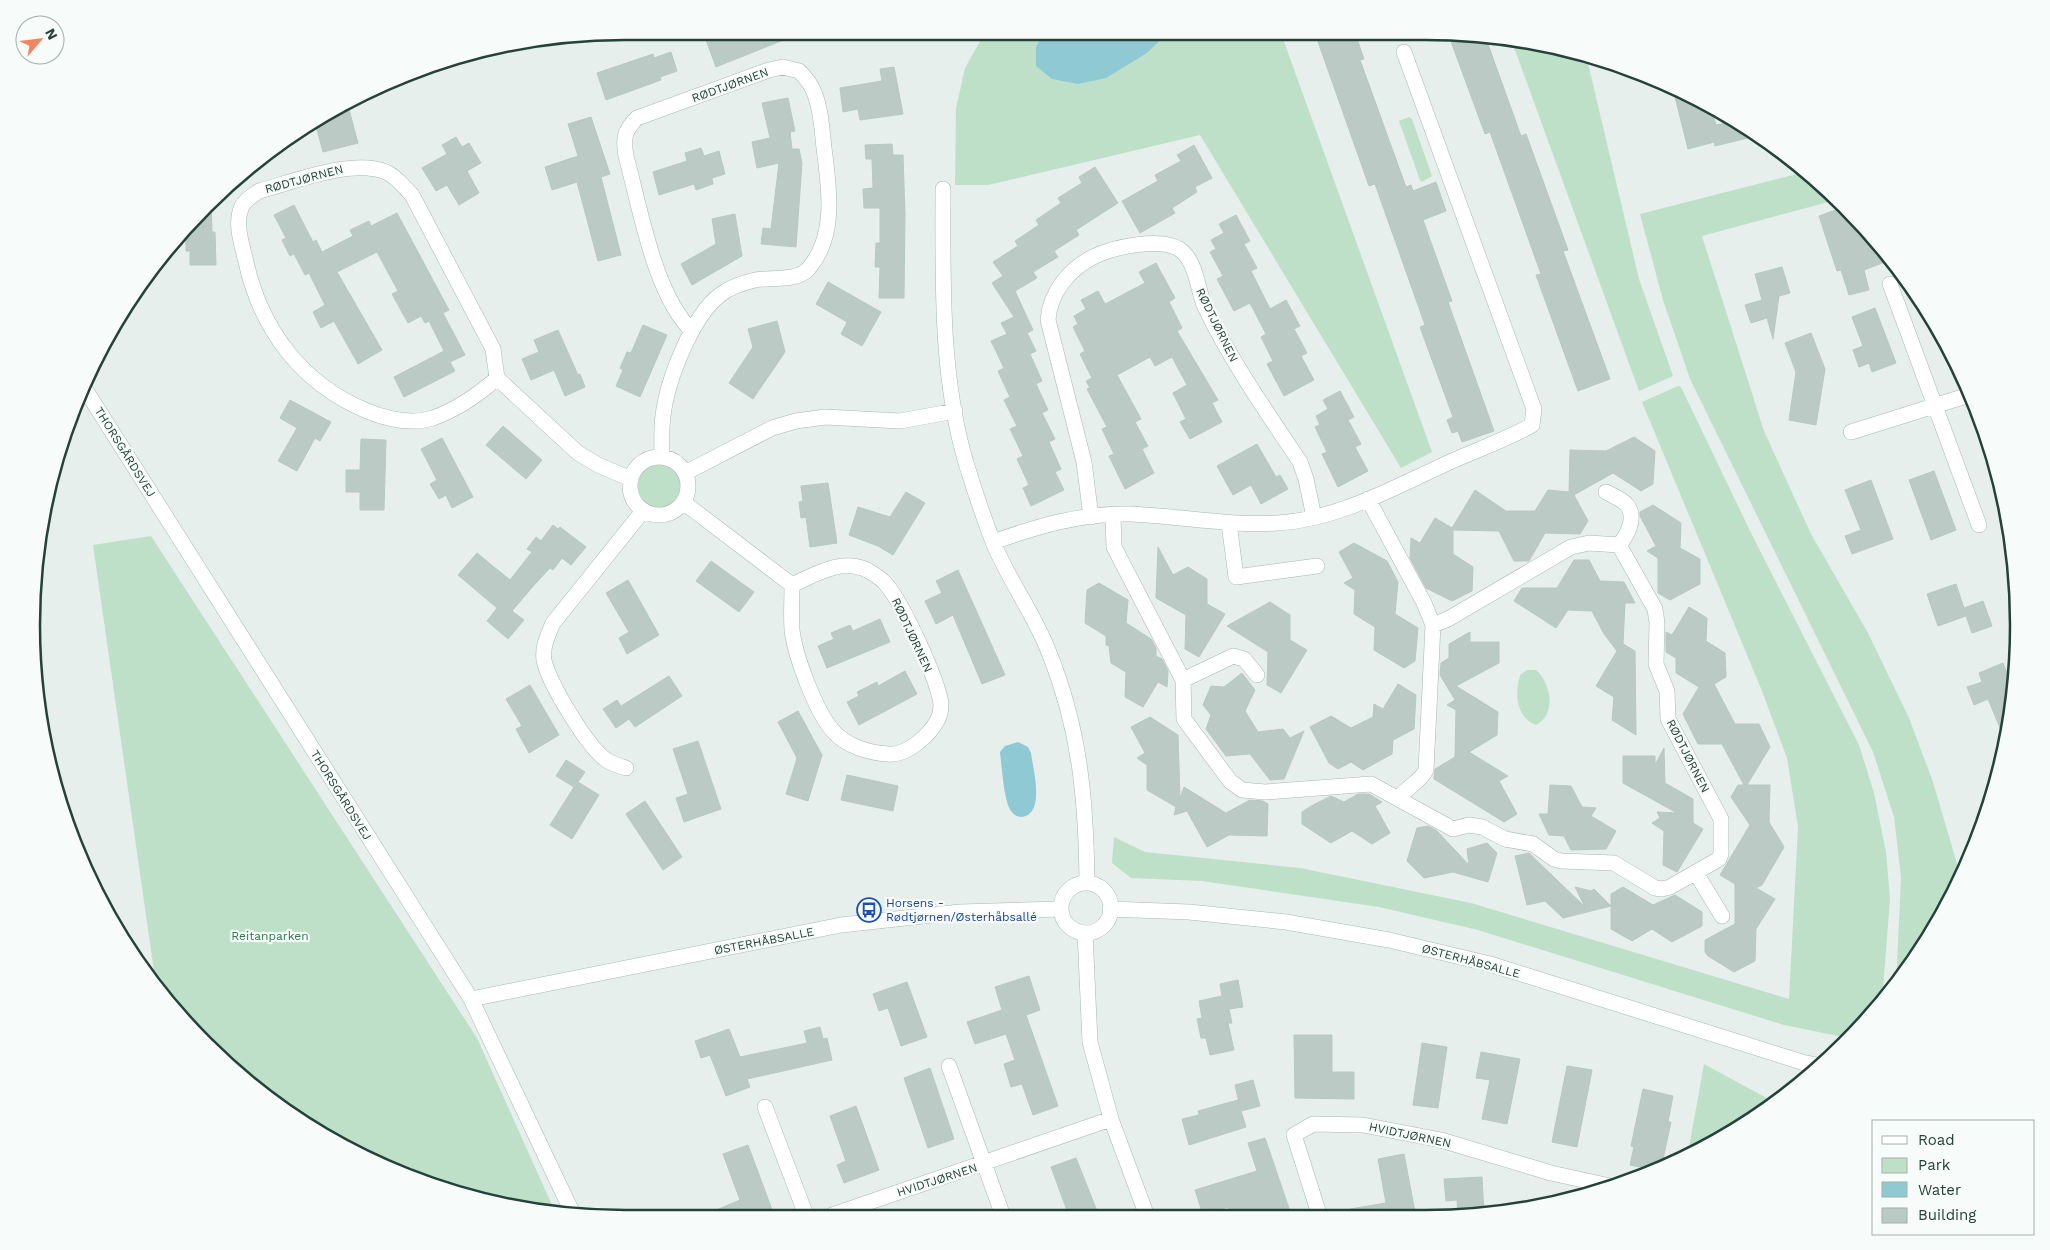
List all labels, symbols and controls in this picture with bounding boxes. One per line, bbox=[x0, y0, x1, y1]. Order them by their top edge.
north arrow bbox=[15, 15, 65, 65]
text: N bbox=[42, 26, 61, 42]
street label: RØDTJØRNEN bbox=[690, 65, 770, 105]
street label: RØDTJØRNEN bbox=[263, 162, 345, 196]
street label: RØDTJØRNEN bbox=[1193, 286, 1241, 364]
street label: THORSGÅRDSVEJ bbox=[92, 404, 158, 500]
street label: RØDTJØRNEN bbox=[889, 596, 935, 674]
street label: RØDTJØRNEN bbox=[1664, 717, 1712, 795]
street label: THORSGÅRDSVEJ bbox=[308, 747, 374, 843]
place label: Horsens - Rødtjørnen/Østerhåbsallé bbox=[886, 896, 1037, 924]
bus stop icon: Horsens - Rødtjørnen/Østerhåbsallé bbox=[856, 897, 882, 923]
street label: ØSTERHÅBSALLE bbox=[713, 924, 815, 958]
park label: Reitanparken bbox=[231, 929, 309, 943]
street label: ØSTERHÅBSALLE bbox=[1420, 941, 1522, 981]
street label: HVIDTJØRNEN bbox=[1368, 1119, 1452, 1151]
legend bbox=[1872, 1120, 2035, 1235]
text: Road bbox=[1918, 1131, 1955, 1149]
text: Park bbox=[1918, 1156, 1951, 1174]
street label: HVIDTJØRNEN bbox=[895, 1160, 979, 1200]
text: Water bbox=[1918, 1181, 1961, 1199]
text: Building bbox=[1918, 1206, 1976, 1224]

